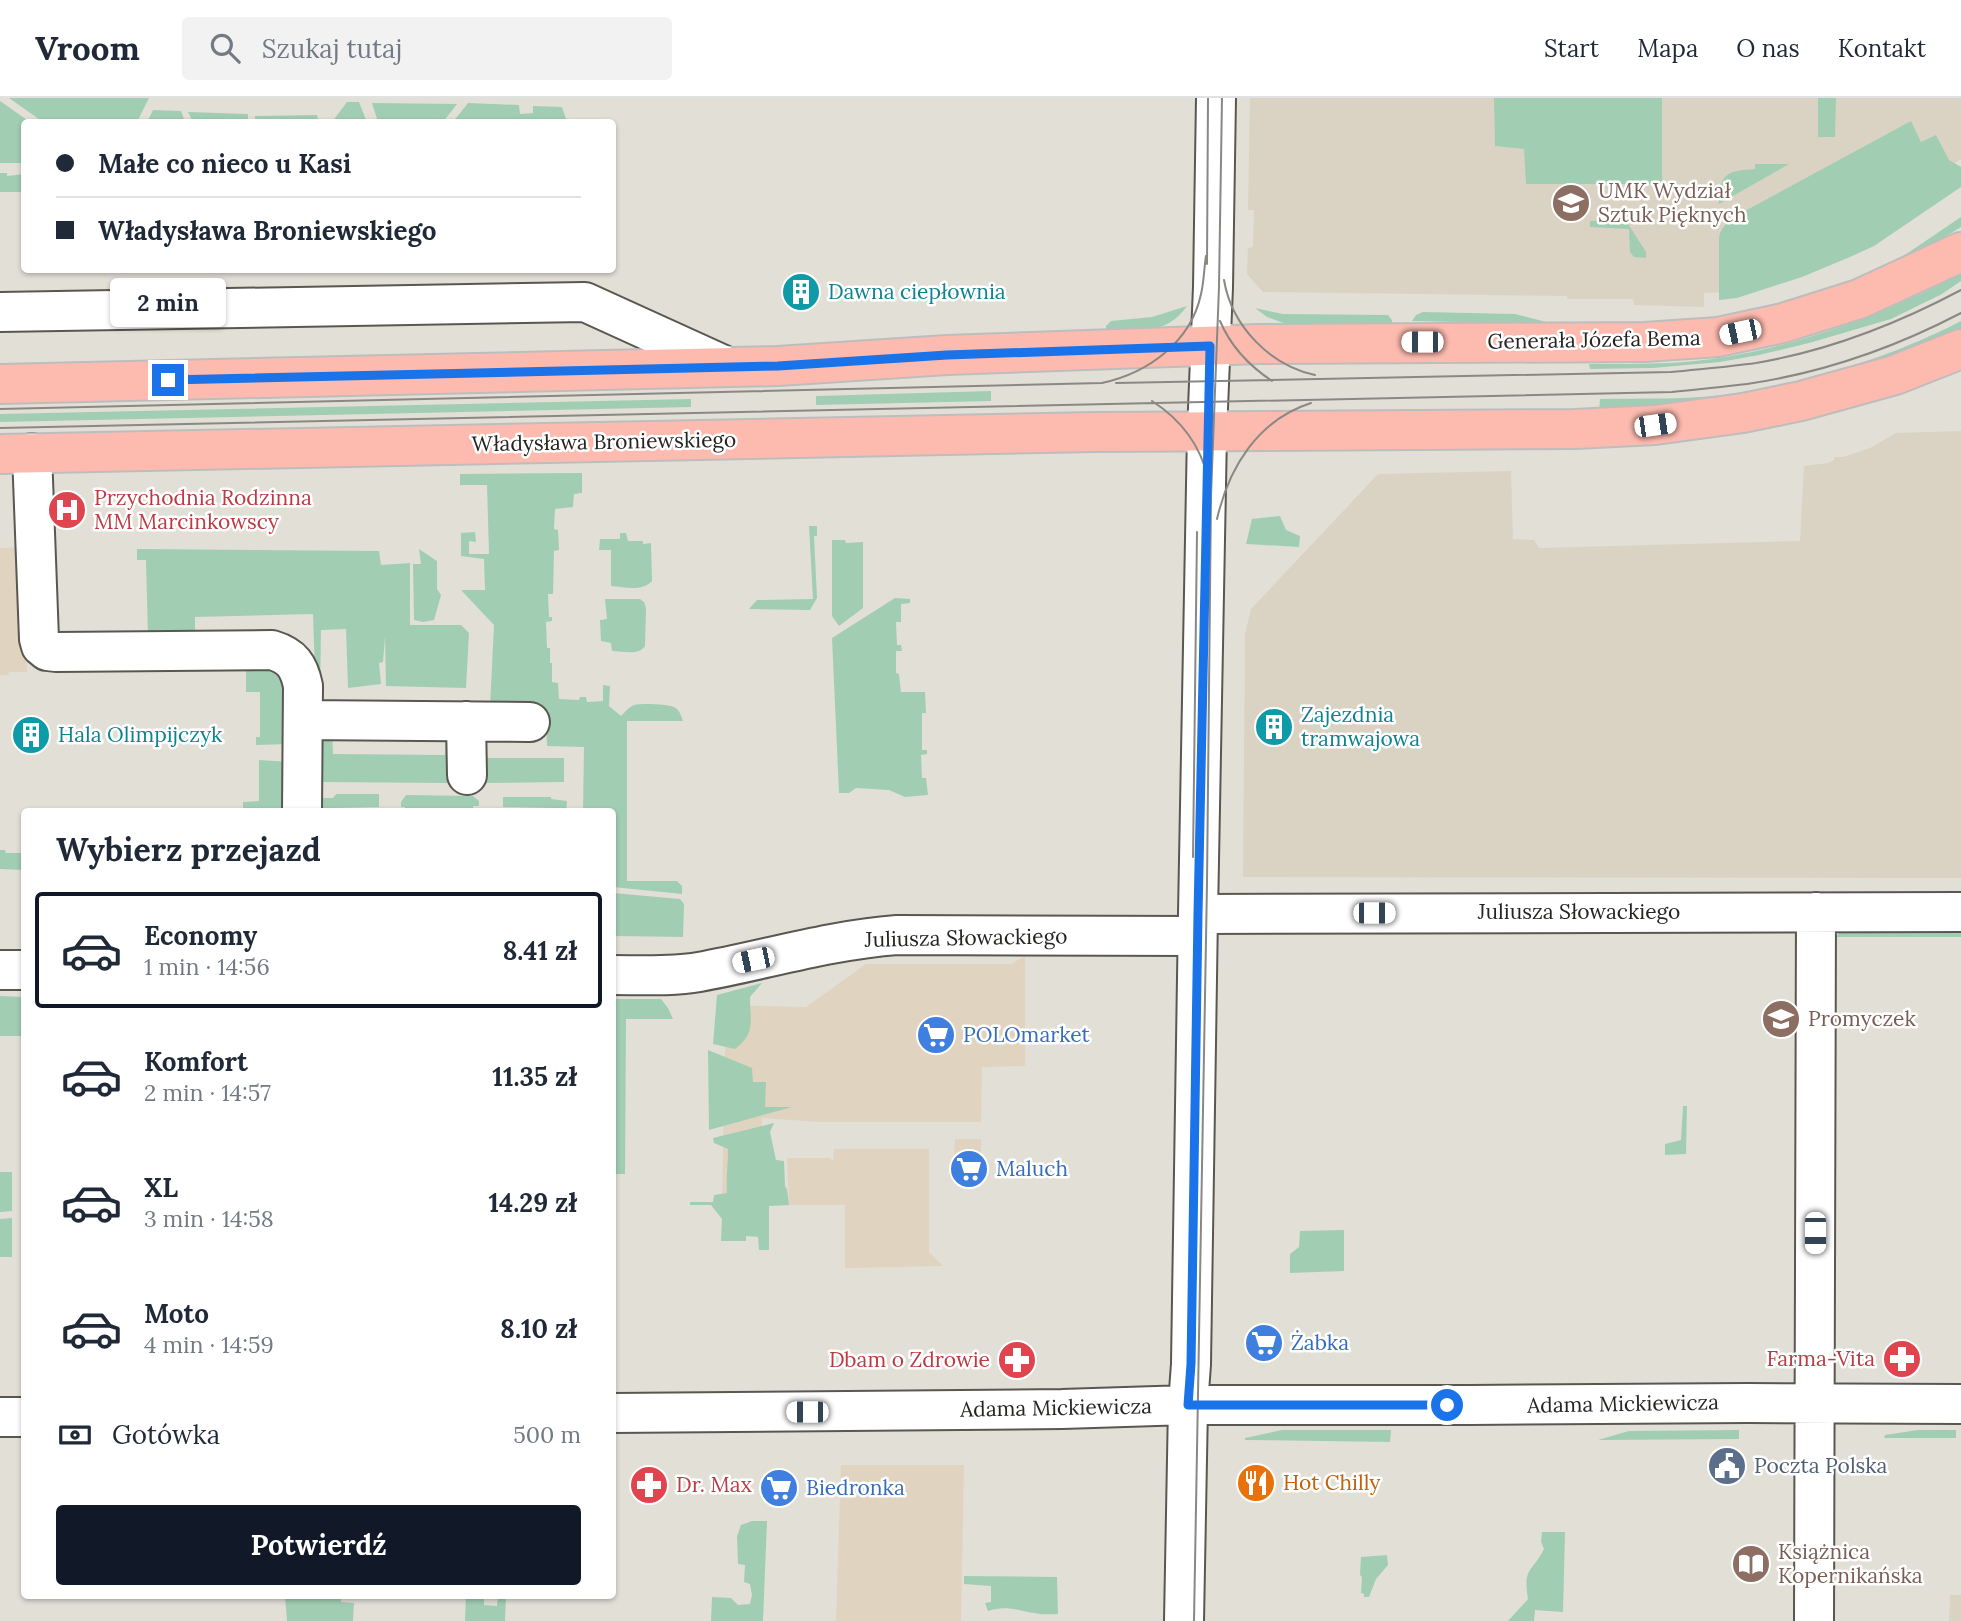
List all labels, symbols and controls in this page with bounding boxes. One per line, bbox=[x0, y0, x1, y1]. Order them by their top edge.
search box bbox=[182, 17, 672, 80]
text: Vroom bbox=[35, 27, 140, 69]
icon: search bbox=[206, 29, 244, 67]
text: Szukaj tutaj bbox=[262, 32, 402, 65]
text: Start bbox=[1544, 33, 1599, 64]
text: Mapa bbox=[1637, 33, 1698, 64]
text: O nas bbox=[1736, 33, 1800, 64]
text: Kontakt bbox=[1838, 33, 1926, 64]
text: Małe co nieco u Kasi bbox=[98, 147, 351, 180]
place label: UMK Wydział Sztuk Pięknych bbox=[1598, 177, 1747, 228]
school or university icon: UMK Wydział Sztuk Pięknych bbox=[1550, 182, 1592, 224]
text: Władysława Broniewskiego bbox=[98, 214, 437, 247]
building icon: Dawna ciepłownia bbox=[780, 271, 822, 313]
callout: 2 min bbox=[110, 278, 226, 328]
place label: Dawna ciepłownia bbox=[828, 278, 1006, 305]
text: 2 min bbox=[137, 288, 199, 317]
car bbox=[1718, 317, 1763, 347]
street label: Generała Józefa Bema bbox=[1487, 324, 1701, 355]
car bbox=[1402, 332, 1444, 353]
route end bbox=[152, 364, 184, 396]
car bbox=[1633, 412, 1678, 438]
street label: Władysława Broniewskiego bbox=[471, 426, 736, 457]
place label: Przychodnia Rodzinna MM Marcinkowscy bbox=[94, 484, 312, 535]
hospital icon: Przychodnia Rodzinna MM Marcinkowscy bbox=[46, 489, 88, 531]
place label: Zajezdnia tramwajowa bbox=[1301, 701, 1420, 752]
building icon: Zajezdnia tramwajowa bbox=[1253, 706, 1295, 748]
building icon: Hala Olimpijczyk bbox=[10, 714, 52, 756]
place label: Hala Olimpijczyk bbox=[58, 721, 223, 748]
text: Wybierz przejazd bbox=[56, 829, 321, 870]
street label: Juliusza Słowackiego bbox=[1477, 898, 1680, 925]
car bbox=[1354, 903, 1396, 924]
icon: car bbox=[60, 919, 123, 982]
text: Economy bbox=[144, 919, 257, 952]
street label: Juliusza Słowackiego bbox=[863, 922, 1068, 953]
text: 8.41 zł bbox=[502, 934, 577, 967]
car bbox=[731, 945, 776, 975]
text: 1 min · 14:56 bbox=[144, 952, 270, 981]
school or university icon: Promyczek bbox=[1760, 998, 1802, 1040]
place label: Promyczek bbox=[1808, 1005, 1916, 1032]
supermarket icon: POLOmarket bbox=[915, 1014, 957, 1056]
place label: POLOmarket bbox=[963, 1021, 1091, 1048]
icon: car bbox=[60, 1045, 123, 1108]
text: Komfort bbox=[144, 1045, 248, 1078]
text: 11.35 zł bbox=[492, 1060, 577, 1093]
text: 2 min · 14:57 bbox=[144, 1078, 271, 1107]
supermarket icon: Maluch bbox=[948, 1148, 990, 1190]
place label: Maluch bbox=[996, 1155, 1068, 1182]
icon: car bbox=[60, 1171, 123, 1234]
text: XL bbox=[144, 1171, 178, 1204]
text: 14.29 zł bbox=[488, 1186, 577, 1219]
text: 3 min · 14:58 bbox=[144, 1204, 274, 1233]
car bbox=[1805, 1212, 1826, 1254]
icon: car bbox=[60, 1297, 123, 1360]
text: Moto bbox=[144, 1297, 209, 1330]
text: 8.10 zł bbox=[500, 1312, 577, 1345]
supermarket icon: Żabka bbox=[1243, 1322, 1285, 1364]
place label: Żabka bbox=[1291, 1329, 1349, 1356]
text: 4 min · 14:59 bbox=[144, 1330, 274, 1359]
pharmacy icon: Farma-Vita bbox=[1881, 1338, 1923, 1380]
pharmacy icon: Dbam o Zdrowie bbox=[996, 1339, 1038, 1381]
place label: Farma-Vita bbox=[1767, 1345, 1875, 1372]
place label: Dbam o Zdrowie bbox=[829, 1346, 990, 1373]
street label: Adama Mickiewicza bbox=[1526, 1388, 1719, 1419]
route start bbox=[1431, 1389, 1463, 1421]
street label: Adama Mickiewicza bbox=[959, 1392, 1152, 1423]
car bbox=[787, 1402, 829, 1423]
icon: cash bbox=[56, 1416, 94, 1454]
text: Gotówka bbox=[112, 1418, 220, 1451]
text: 500 m bbox=[513, 1420, 581, 1449]
public building icon: Poczta Polska bbox=[1706, 1445, 1748, 1487]
place label: Poczta Polska bbox=[1754, 1452, 1888, 1479]
restaurant icon: Hot Chilly bbox=[1235, 1462, 1277, 1504]
pharmacy icon: Dr. Max bbox=[628, 1464, 670, 1506]
supermarket icon: Biedronka bbox=[758, 1467, 800, 1509]
place label: Hot Chilly bbox=[1283, 1469, 1380, 1496]
place label: Dr. Max bbox=[676, 1471, 752, 1498]
place label: Biedronka bbox=[806, 1474, 905, 1501]
button: Potwierdź bbox=[56, 1505, 581, 1585]
place label: Książnica Kopernikańska bbox=[1778, 1538, 1923, 1589]
library icon: Książnica Kopernikańska bbox=[1730, 1543, 1772, 1585]

